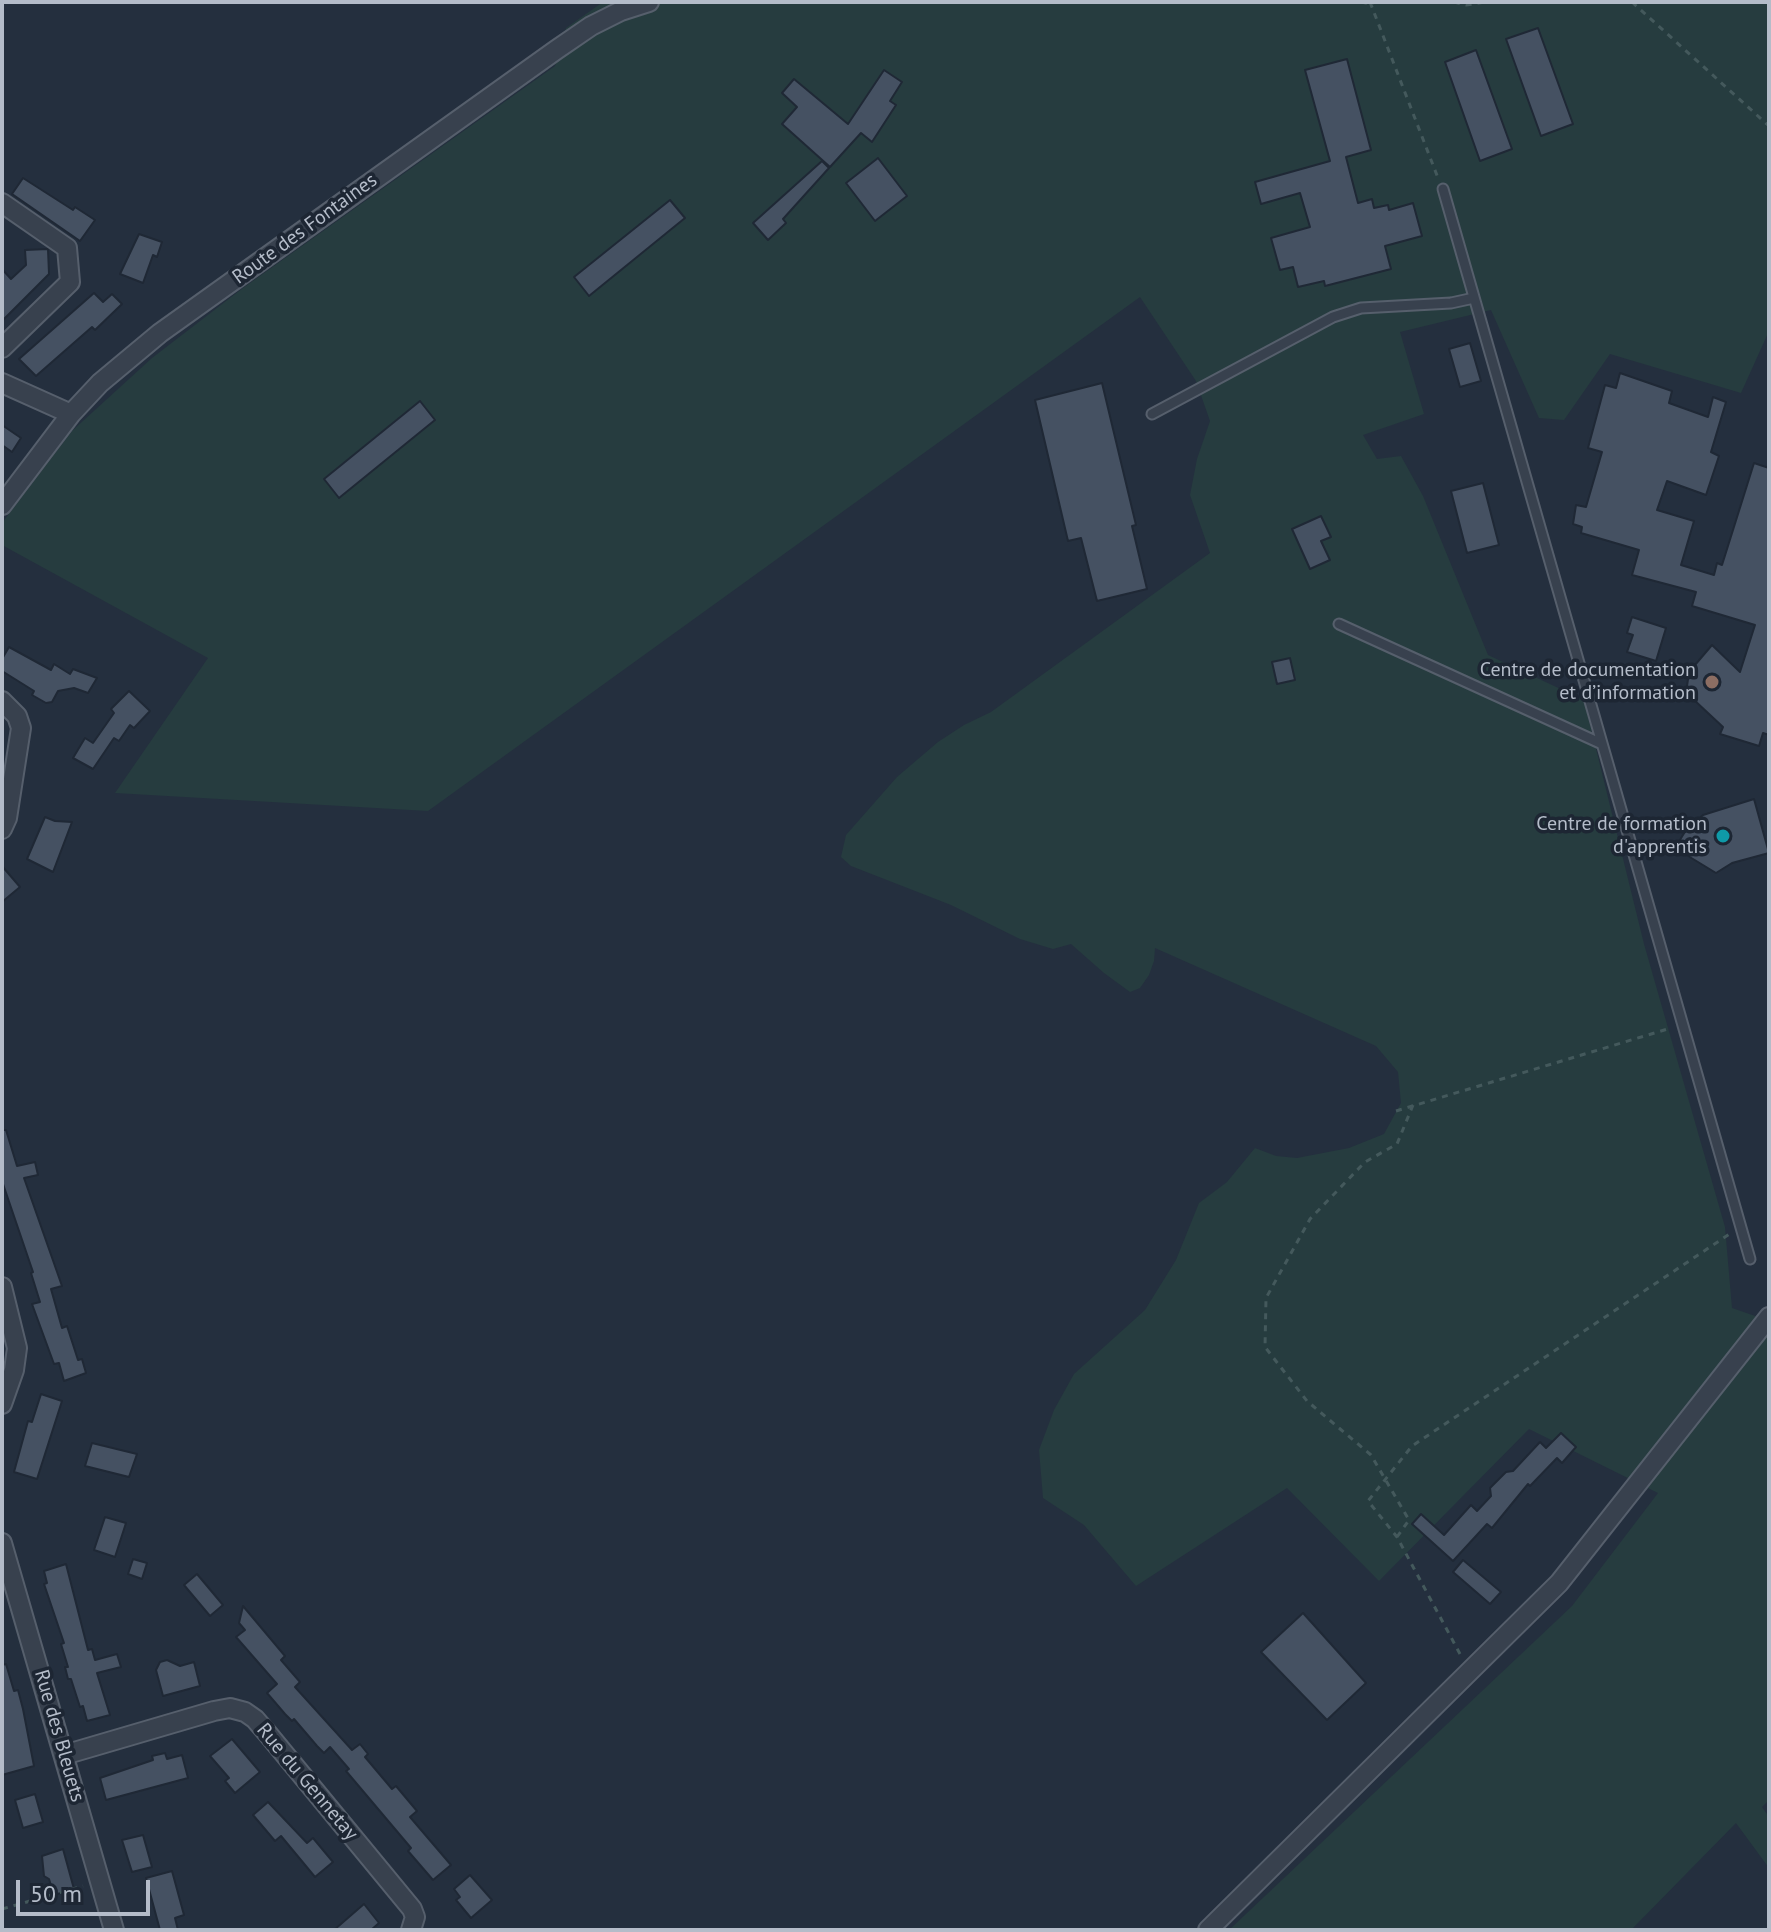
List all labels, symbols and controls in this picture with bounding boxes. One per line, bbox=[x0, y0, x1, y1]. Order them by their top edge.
street label: Route des Fontaines bbox=[228, 169, 382, 289]
place label: Centre de documentation et d’information bbox=[1480, 658, 1696, 705]
marker: Centre de documentation et d’information bbox=[1703, 673, 1721, 691]
place label: Centre de formation d'apprentis bbox=[1536, 812, 1707, 859]
marker: Centre de formation d'apprentis bbox=[1714, 827, 1732, 845]
street label: Rue des Bleuets bbox=[29, 1667, 89, 1805]
street label: Rue du Gennetay bbox=[251, 1719, 363, 1845]
scale bar bbox=[20, 1864, 154, 1914]
text: 50 m bbox=[30, 1878, 82, 1909]

